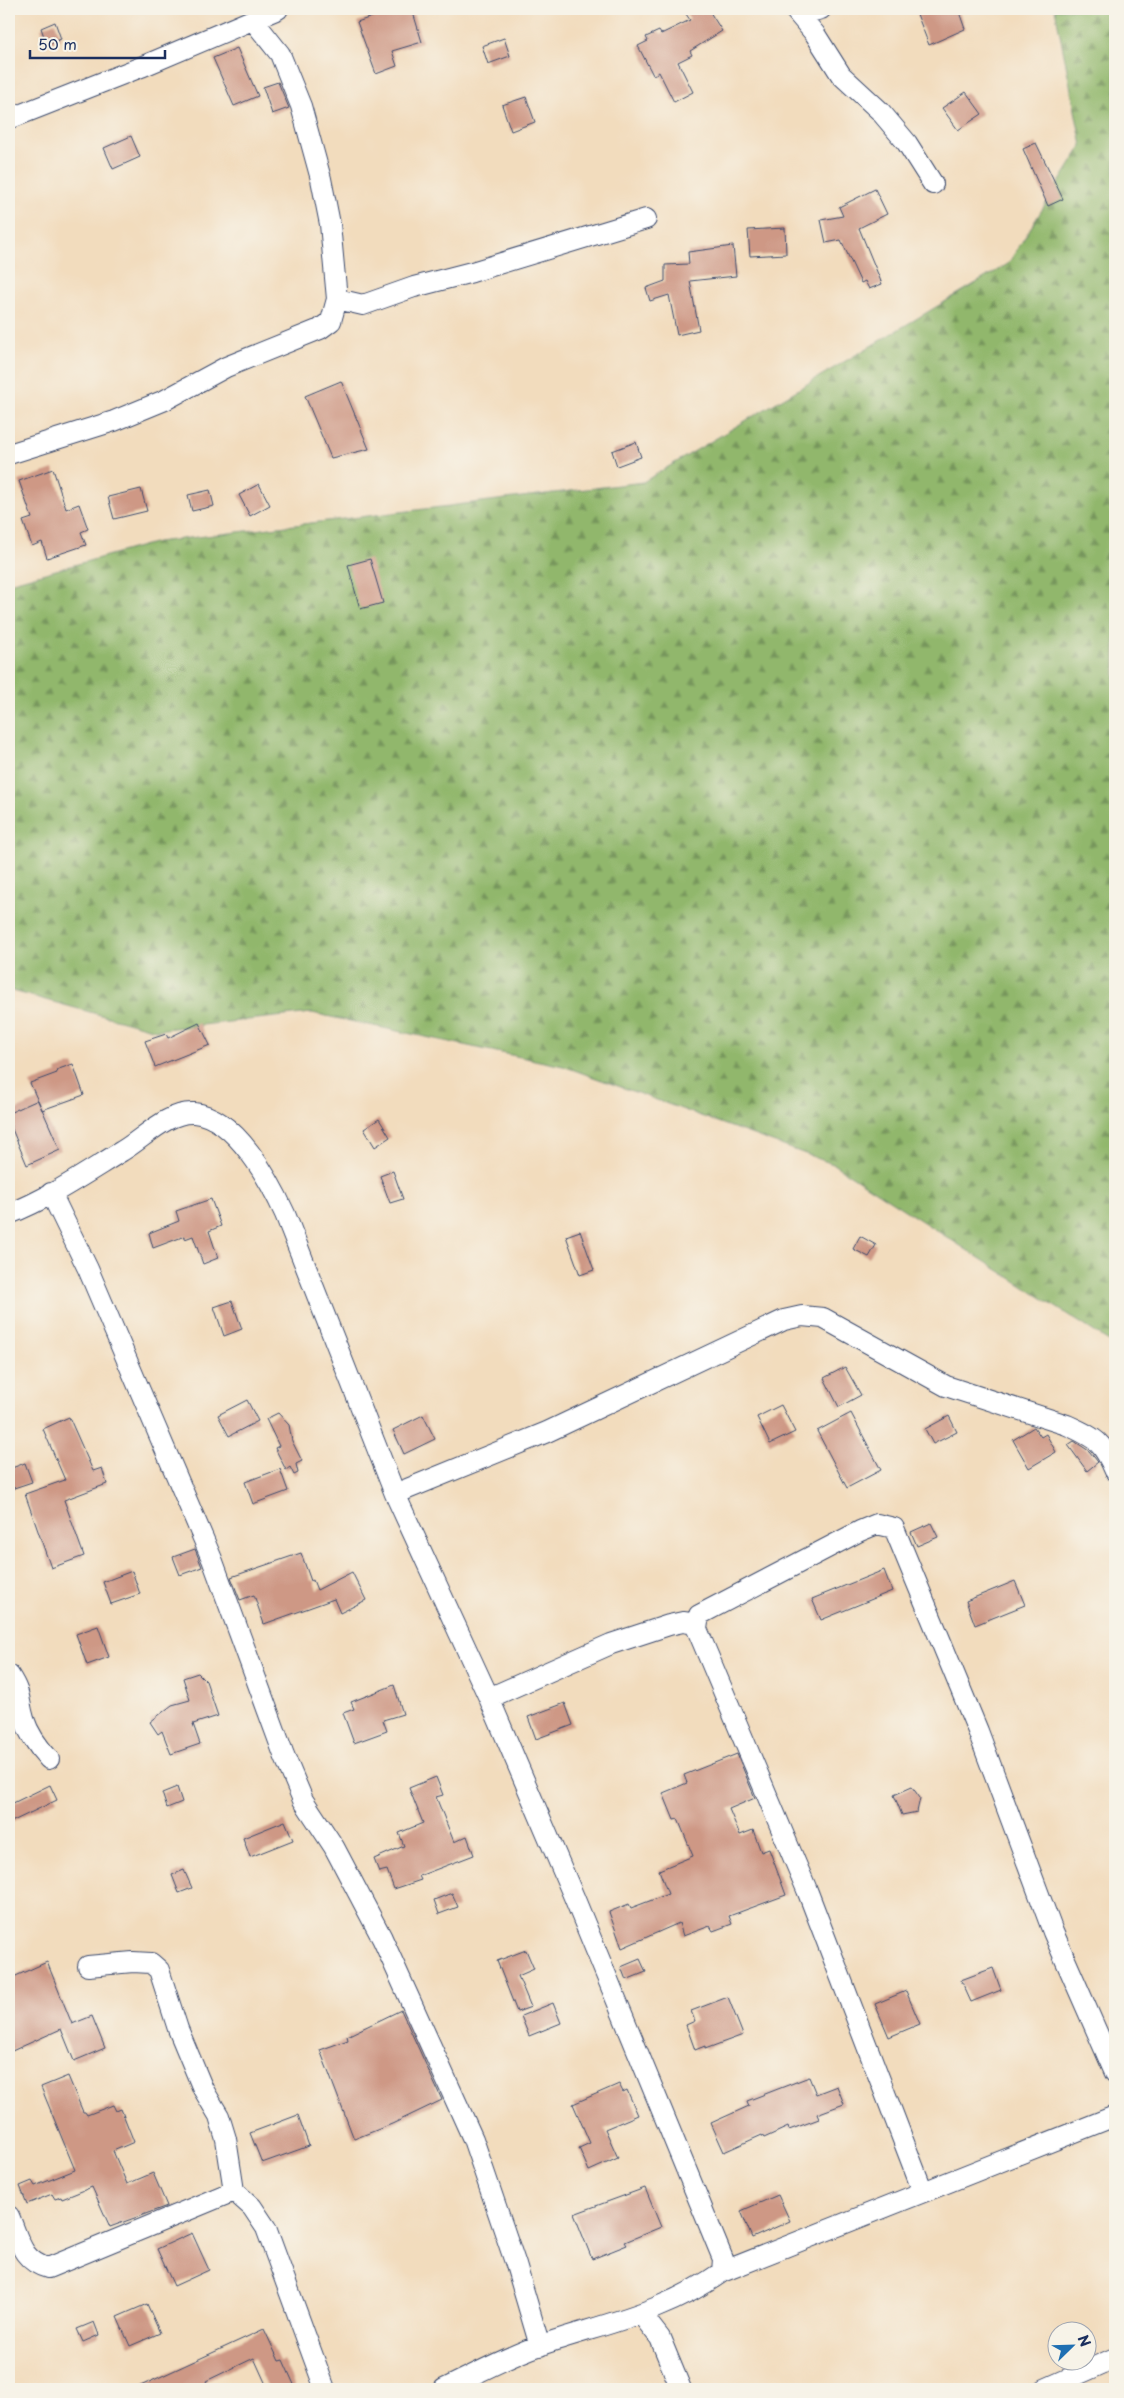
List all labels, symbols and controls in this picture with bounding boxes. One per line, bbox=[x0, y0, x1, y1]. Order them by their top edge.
scale bar bbox=[30, 28, 165, 60]
text: 50 m bbox=[38, 32, 77, 55]
north arrow bbox=[1046, 2320, 1096, 2370]
text: N bbox=[1073, 2332, 1096, 2350]

